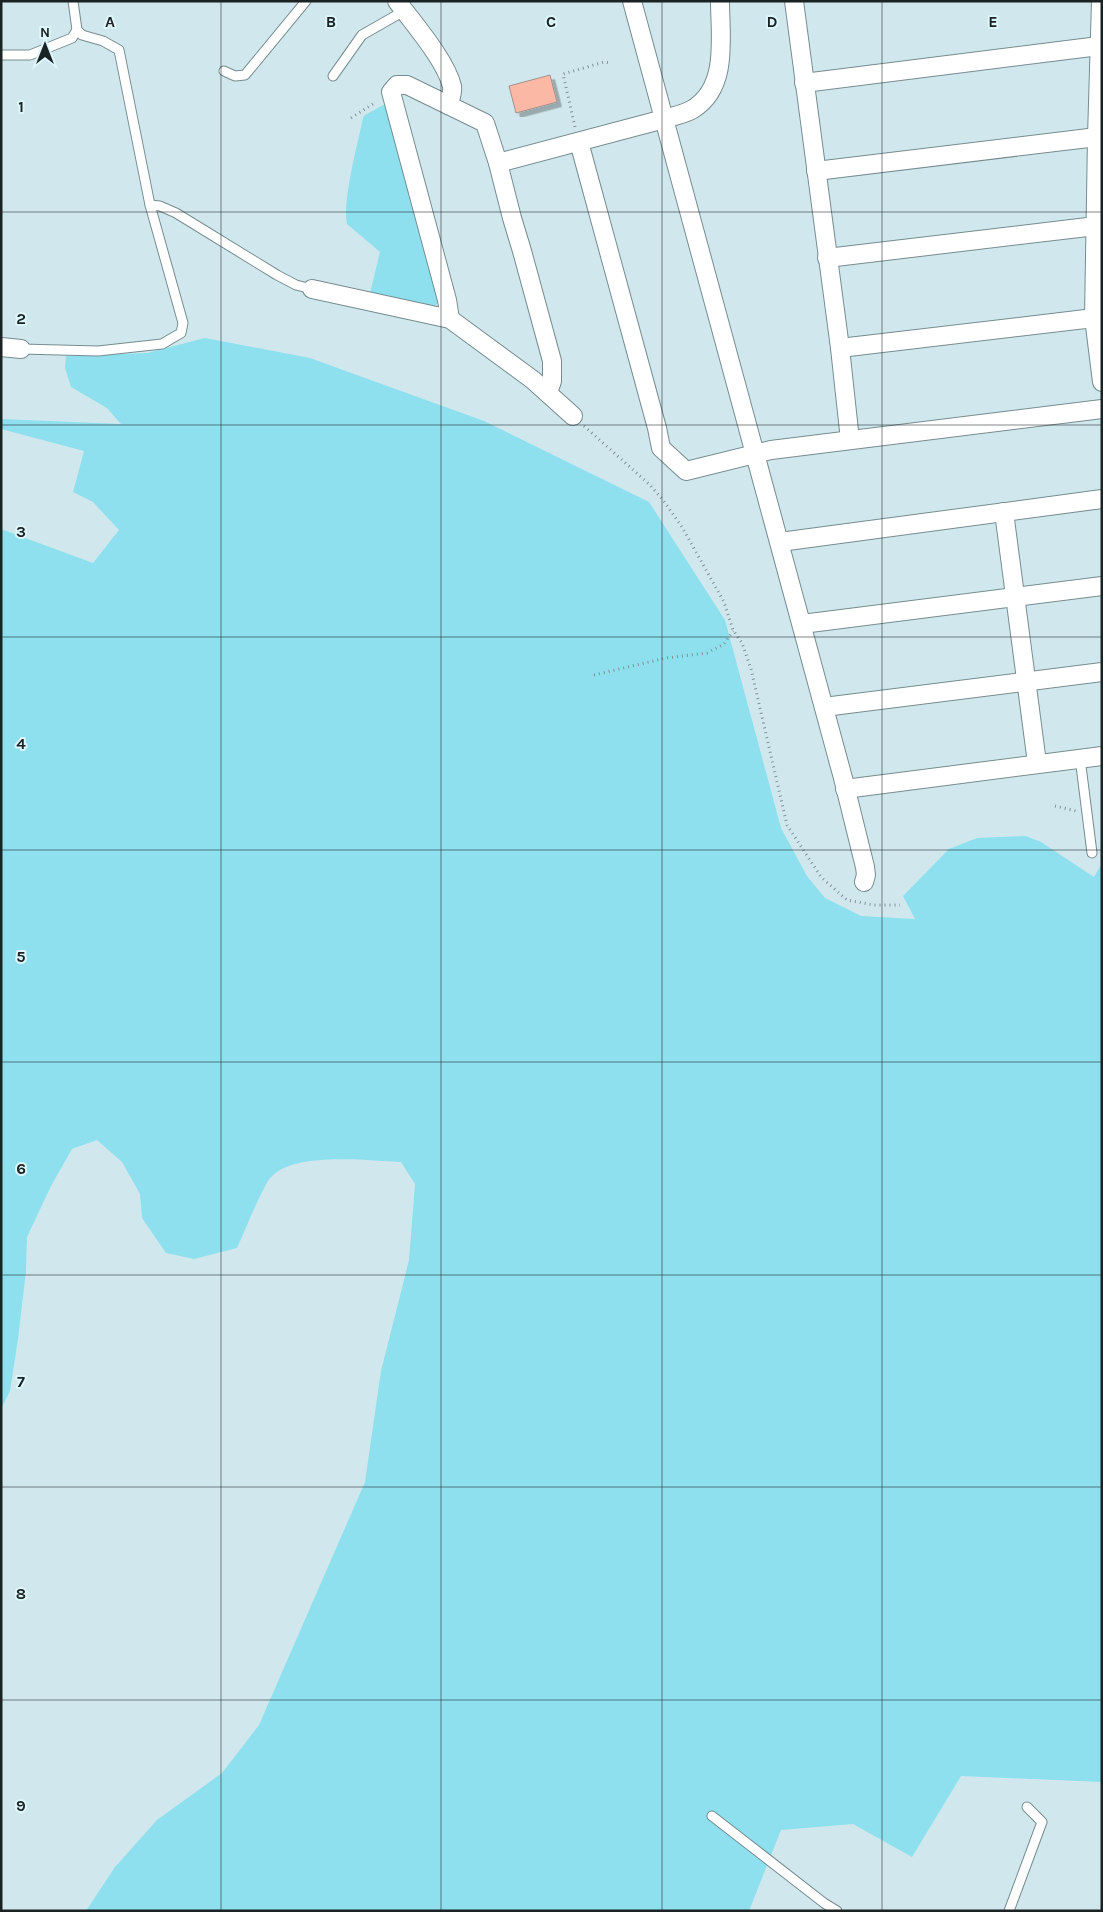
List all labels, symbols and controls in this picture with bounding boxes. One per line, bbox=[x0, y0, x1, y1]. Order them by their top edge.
text: A bbox=[105, 12, 115, 31]
text: B bbox=[326, 12, 336, 31]
text: C bbox=[546, 12, 556, 31]
text: D bbox=[767, 12, 778, 31]
text: E bbox=[988, 12, 998, 31]
north arrow bbox=[20, 20, 70, 70]
text: N bbox=[40, 24, 50, 41]
text: 1 bbox=[18, 97, 24, 116]
text: 2 bbox=[16, 309, 26, 328]
text: 3 bbox=[16, 522, 26, 541]
text: 4 bbox=[16, 734, 26, 753]
text: 5 bbox=[16, 947, 26, 966]
text: 6 bbox=[16, 1159, 26, 1178]
text: 7 bbox=[17, 1372, 25, 1391]
text: 8 bbox=[16, 1584, 26, 1603]
text: 9 bbox=[16, 1796, 26, 1815]

